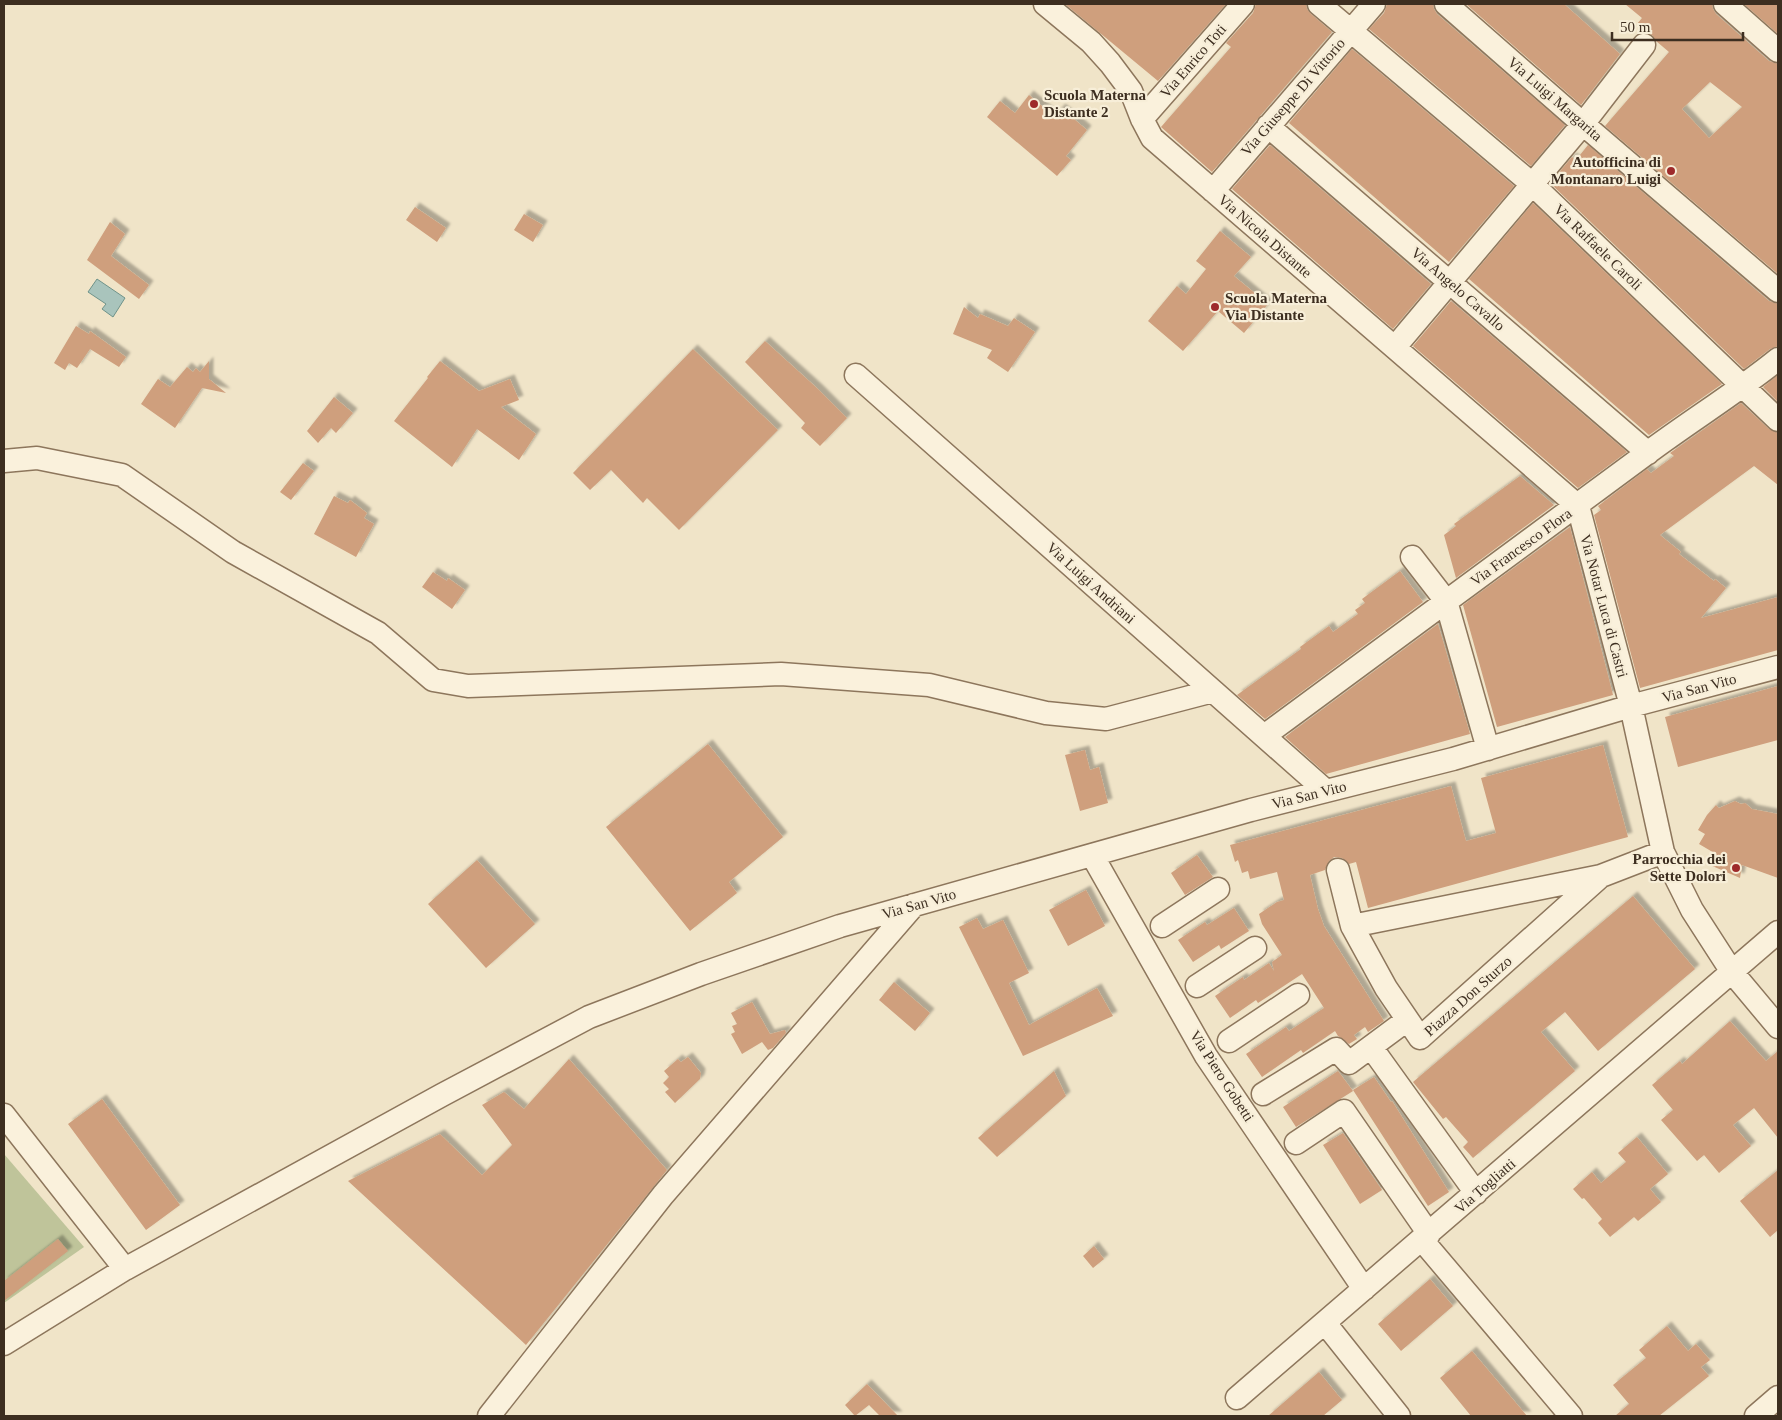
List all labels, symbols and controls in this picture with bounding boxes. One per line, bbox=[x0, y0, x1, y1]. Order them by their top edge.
scale bar bbox=[1612, 10, 1743, 42]
text: 50 m bbox=[1620, 19, 1651, 35]
street label: Via Enrico Toti bbox=[1157, 21, 1229, 101]
street label: Via Giuseppe Di Vittorio bbox=[1238, 35, 1348, 159]
street label: Via Luigi Margarita bbox=[1505, 54, 1606, 144]
place label: Scuola Materna Distante 2 bbox=[1044, 87, 1147, 120]
marker: Scuola Materna Distante 2 bbox=[1028, 98, 1040, 110]
place label: Autofficina di Montanaro Luigi bbox=[1551, 154, 1661, 187]
marker: Autofficina di Montanaro Luigi bbox=[1665, 165, 1677, 177]
street label: Via Nicola Distante bbox=[1215, 191, 1315, 281]
street label: Via Raffaele Caroli bbox=[1551, 201, 1645, 293]
street label: Via Angelo Cavallo bbox=[1408, 244, 1508, 334]
place label: Scuola Materna Via Distante bbox=[1225, 290, 1328, 323]
marker: Scuola Materna Via Distante bbox=[1209, 301, 1221, 313]
street label: Via Francesco Flora bbox=[1467, 505, 1575, 589]
street label: Via Notar Luca di Castri bbox=[1577, 533, 1631, 679]
street label: Via Luigi Andriani bbox=[1044, 539, 1138, 627]
street label: Via San Vito bbox=[1660, 670, 1738, 706]
street label: Via San Vito bbox=[1270, 778, 1348, 812]
place label: Parrocchia dei Sette Dolori bbox=[1633, 851, 1726, 884]
marker: Parrocchia dei Sette Dolori bbox=[1730, 862, 1742, 874]
street label: Via San Vito bbox=[880, 886, 958, 922]
street label: Piazza Don Sturzo bbox=[1421, 953, 1515, 1039]
street label: Via Piero Gobetti bbox=[1187, 1028, 1257, 1124]
street label: Via Togliatti bbox=[1452, 1155, 1518, 1217]

